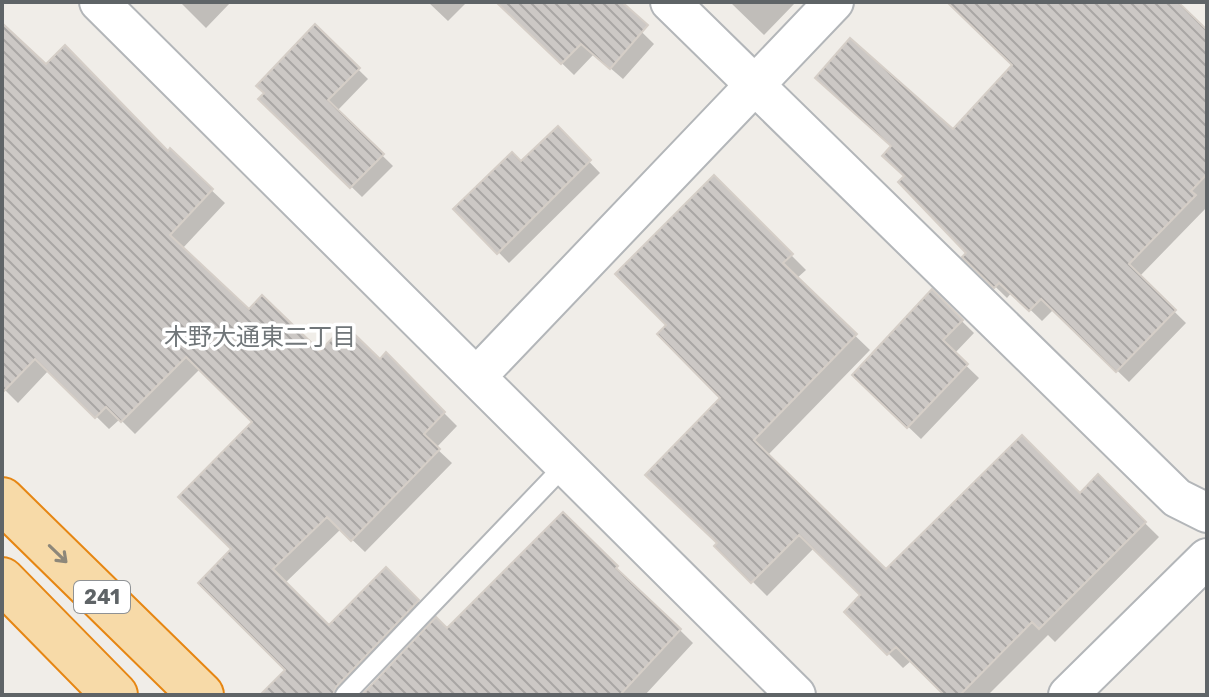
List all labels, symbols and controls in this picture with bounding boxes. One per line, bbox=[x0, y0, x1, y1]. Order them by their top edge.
district label: 木野大通東二丁目 bbox=[164, 323, 356, 351]
one-way arrow bbox=[48, 545, 68, 564]
road number: 241 bbox=[74, 581, 130, 613]

